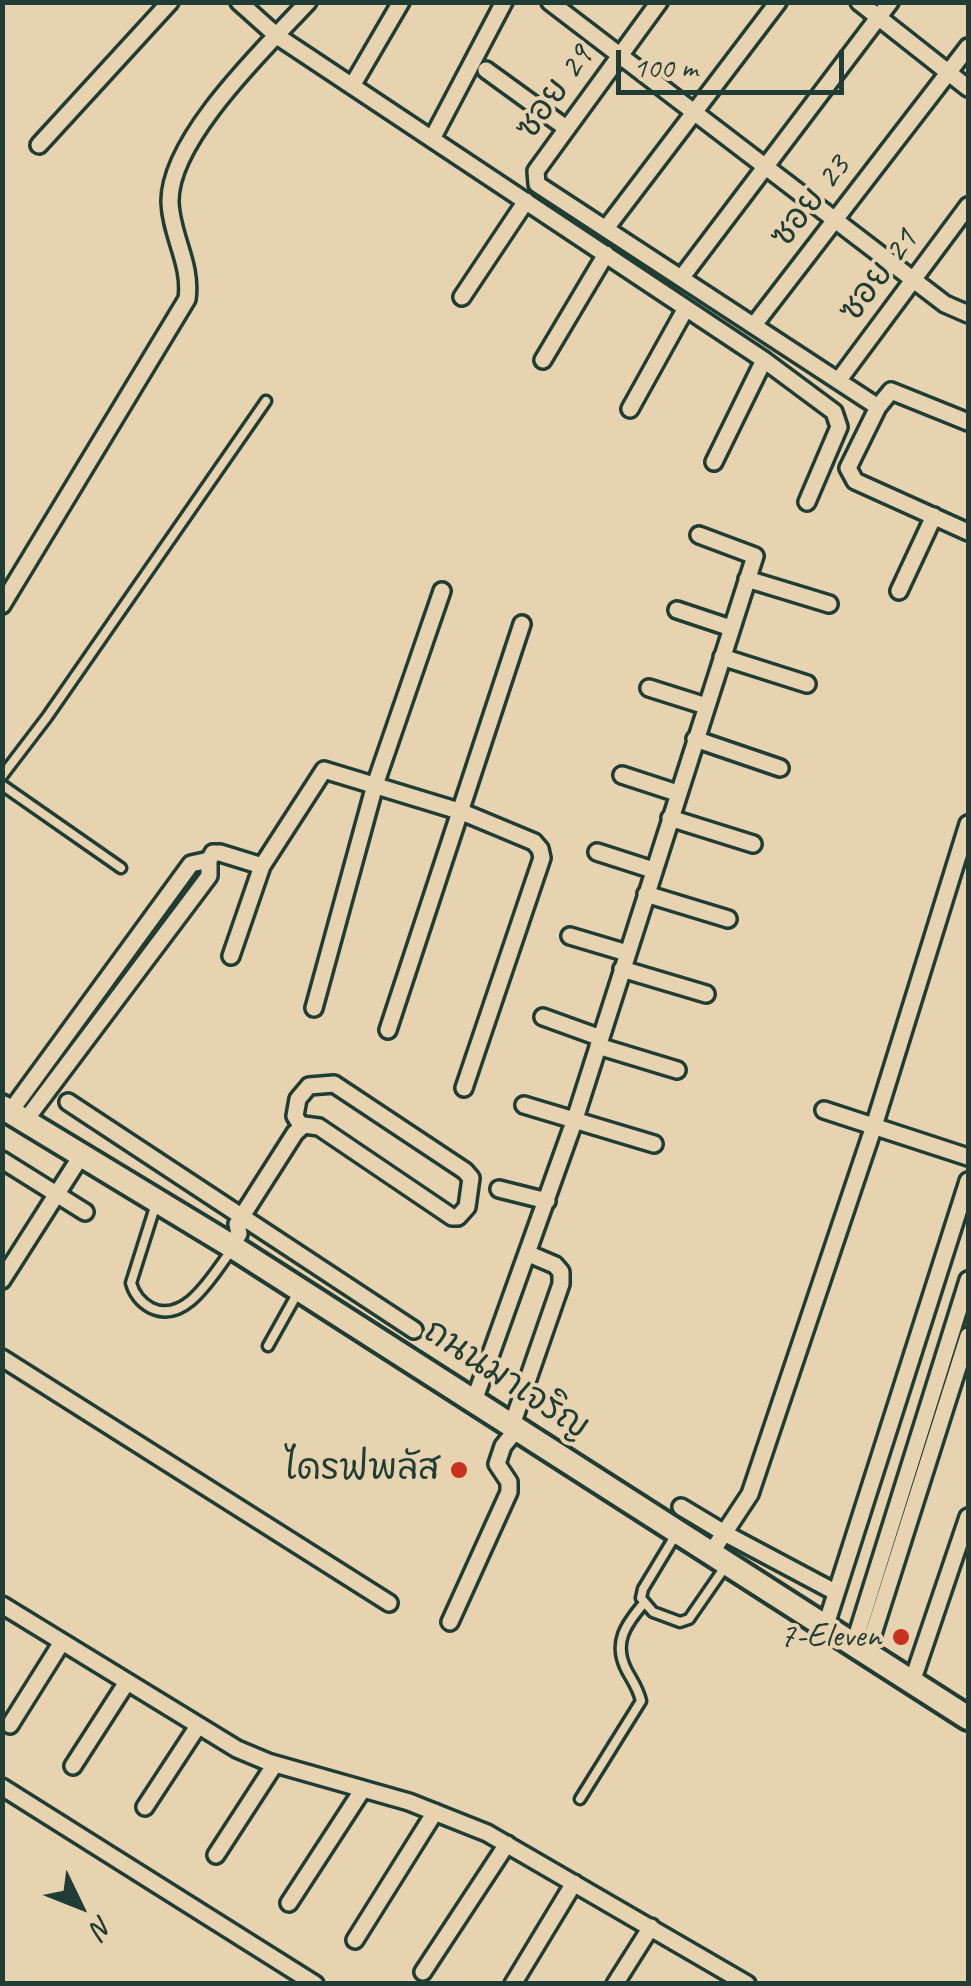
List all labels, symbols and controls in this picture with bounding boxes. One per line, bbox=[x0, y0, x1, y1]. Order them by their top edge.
scale bar bbox=[621, 30, 848, 92]
street label: ซอย 29 bbox=[507, 38, 603, 148]
text: 100 m bbox=[633, 48, 698, 86]
street label: ซอย 23 bbox=[762, 148, 860, 256]
street label: ซอย 21 bbox=[831, 221, 927, 331]
street label: ถนนมาเจริญ bbox=[415, 1311, 597, 1449]
place label: ไดรฟพลัส bbox=[285, 1449, 439, 1491]
marker: ไดรฟพลัส bbox=[448, 1459, 470, 1481]
place label: 7-Eleven bbox=[779, 1616, 881, 1658]
marker: 7-Eleven bbox=[890, 1626, 912, 1648]
north arrow bbox=[30, 1856, 130, 1956]
text: N bbox=[84, 1909, 121, 1945]

